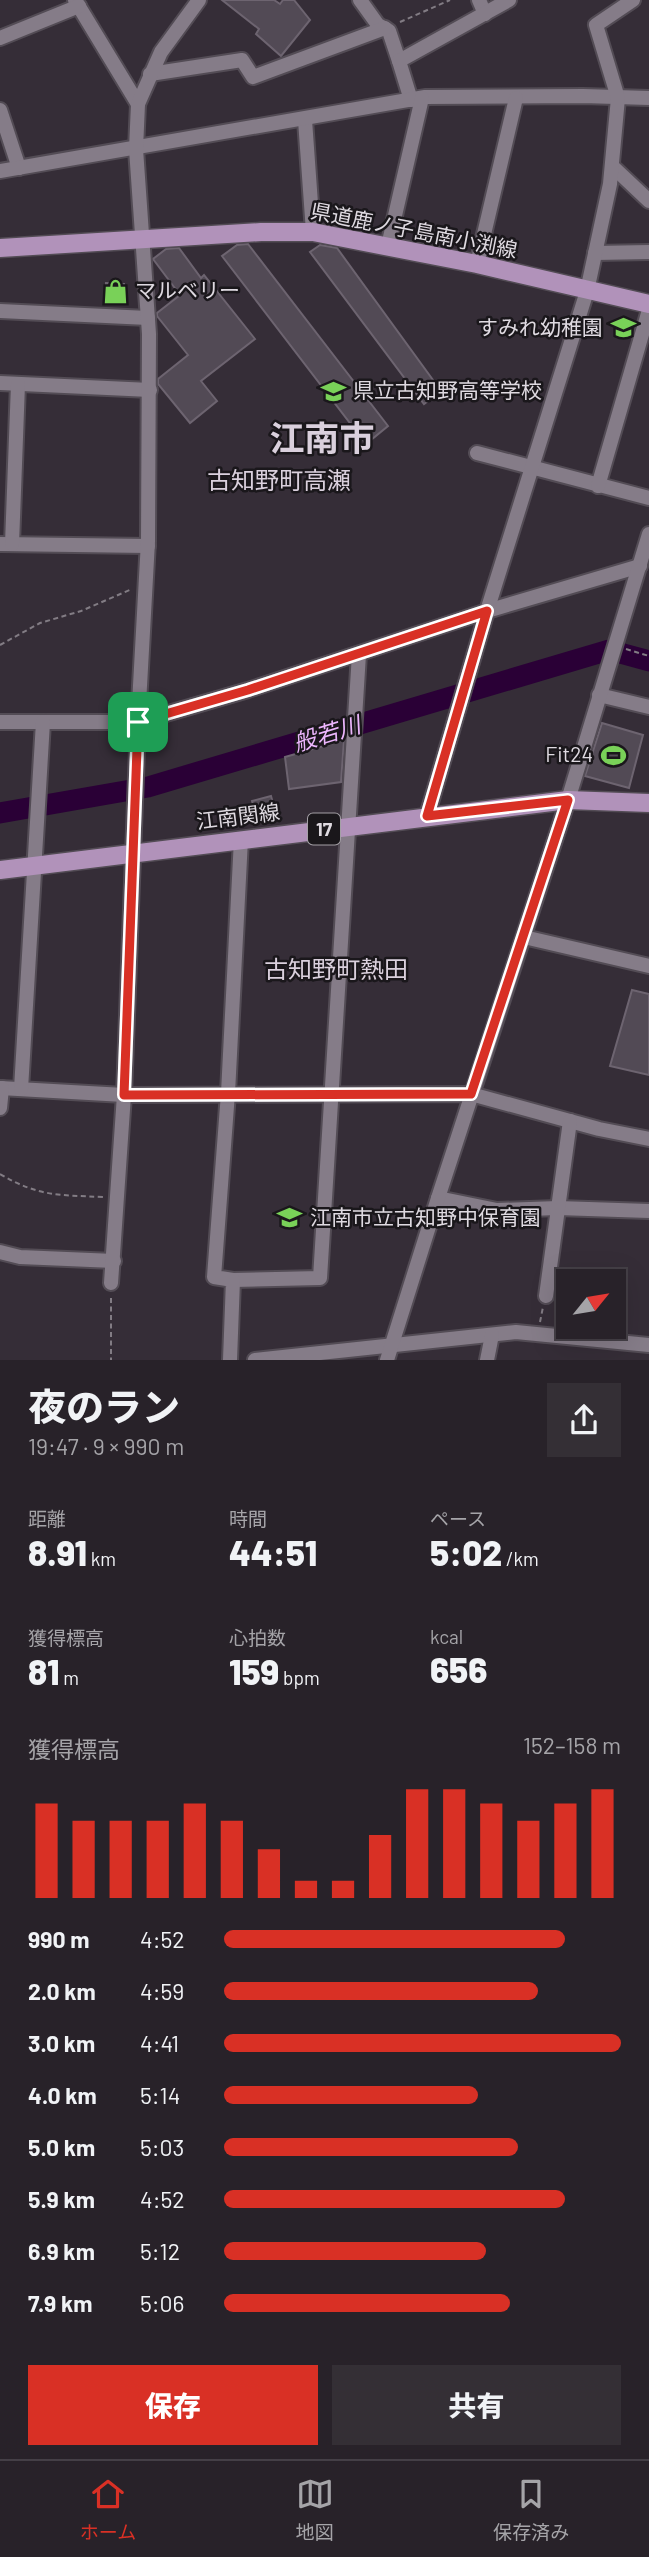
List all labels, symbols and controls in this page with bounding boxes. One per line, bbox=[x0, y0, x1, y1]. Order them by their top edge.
street label: 県道鹿ノ子島南小渕線 bbox=[309, 197, 520, 262]
shop icon: マルベリー bbox=[101, 277, 129, 305]
place label: マルベリー bbox=[135, 277, 240, 302]
place label: すみれ幼稚園 bbox=[477, 314, 603, 339]
school or university icon: すみれ幼稚園 bbox=[609, 314, 637, 342]
school or university icon: 県立古知野高等学校 bbox=[319, 377, 347, 405]
place label: 県立古知野高等学校 bbox=[353, 377, 542, 402]
district label: 江南市 bbox=[269, 416, 375, 458]
district label: 古知野町高瀬 bbox=[207, 465, 351, 494]
pin bbox=[108, 692, 168, 752]
icon: arrive bbox=[119, 703, 157, 741]
water label: 般若川 bbox=[290, 709, 367, 757]
place label: Fit24 bbox=[545, 741, 593, 766]
sports icon: Fit24 bbox=[599, 741, 627, 769]
street label: 江南関線 bbox=[195, 798, 281, 833]
road number: 17 bbox=[308, 814, 340, 844]
district label: 古知野町熱田 bbox=[264, 954, 408, 983]
school or university icon: 江南市立古知野中保育園 bbox=[276, 1204, 304, 1232]
place label: 江南市立古知野中保育園 bbox=[310, 1204, 541, 1229]
north arrow bbox=[556, 1269, 626, 1339]
map controls bbox=[556, 1269, 626, 1339]
text: 夜のラン bbox=[28, 1383, 180, 1429]
button: share bbox=[547, 1383, 621, 1457]
text: 19:47 · 9 × 990 m bbox=[28, 1432, 184, 1460]
text: 距離 bbox=[28, 1507, 66, 1530]
text: 時間 bbox=[229, 1507, 267, 1530]
text: ペース bbox=[430, 1507, 486, 1530]
text: 8.91 bbox=[28, 1531, 87, 1573]
text: 44:51 bbox=[229, 1531, 317, 1573]
text: 5:02 bbox=[430, 1531, 502, 1573]
text: km bbox=[87, 1547, 116, 1570]
text: /km bbox=[502, 1547, 539, 1570]
text: kcal bbox=[430, 1625, 463, 1648]
text: 獲得標高 bbox=[28, 1626, 104, 1649]
text: 心拍数 bbox=[229, 1626, 286, 1649]
text: 656 bbox=[430, 1648, 487, 1690]
text: 81 bbox=[28, 1650, 59, 1692]
text: 159 bbox=[229, 1650, 279, 1692]
text: m bbox=[59, 1666, 79, 1689]
text: bpm bbox=[279, 1666, 320, 1689]
text: 152–158 m bbox=[523, 1731, 621, 1759]
text: 獲得標高 bbox=[28, 1735, 120, 1763]
text: 990 m bbox=[28, 1925, 89, 1953]
text: 4:52 bbox=[140, 1925, 185, 1953]
text: 2.0 km bbox=[28, 1977, 96, 2005]
text: 4:59 bbox=[140, 1977, 184, 2005]
text: 3.0 km bbox=[28, 2029, 95, 2057]
text: 4:41 bbox=[140, 2029, 179, 2057]
text: 4.0 km bbox=[28, 2081, 97, 2109]
text: 5:14 bbox=[140, 2081, 180, 2109]
text: 5.0 km bbox=[28, 2133, 95, 2161]
text: 5:03 bbox=[140, 2133, 184, 2161]
text: 5.9 km bbox=[28, 2185, 95, 2213]
text: 4:52 bbox=[140, 2185, 185, 2213]
text: 6.9 km bbox=[28, 2237, 95, 2265]
text: 5:12 bbox=[140, 2237, 180, 2265]
text: 7.9 km bbox=[28, 2289, 92, 2317]
text: 5:06 bbox=[140, 2289, 184, 2317]
button: 保存 bbox=[28, 2365, 318, 2445]
button: 共有 bbox=[332, 2365, 621, 2445]
tab: ホーム bbox=[80, 2475, 136, 2544]
tab: 地図 bbox=[296, 2475, 334, 2544]
tab: 保存済み bbox=[493, 2475, 569, 2544]

